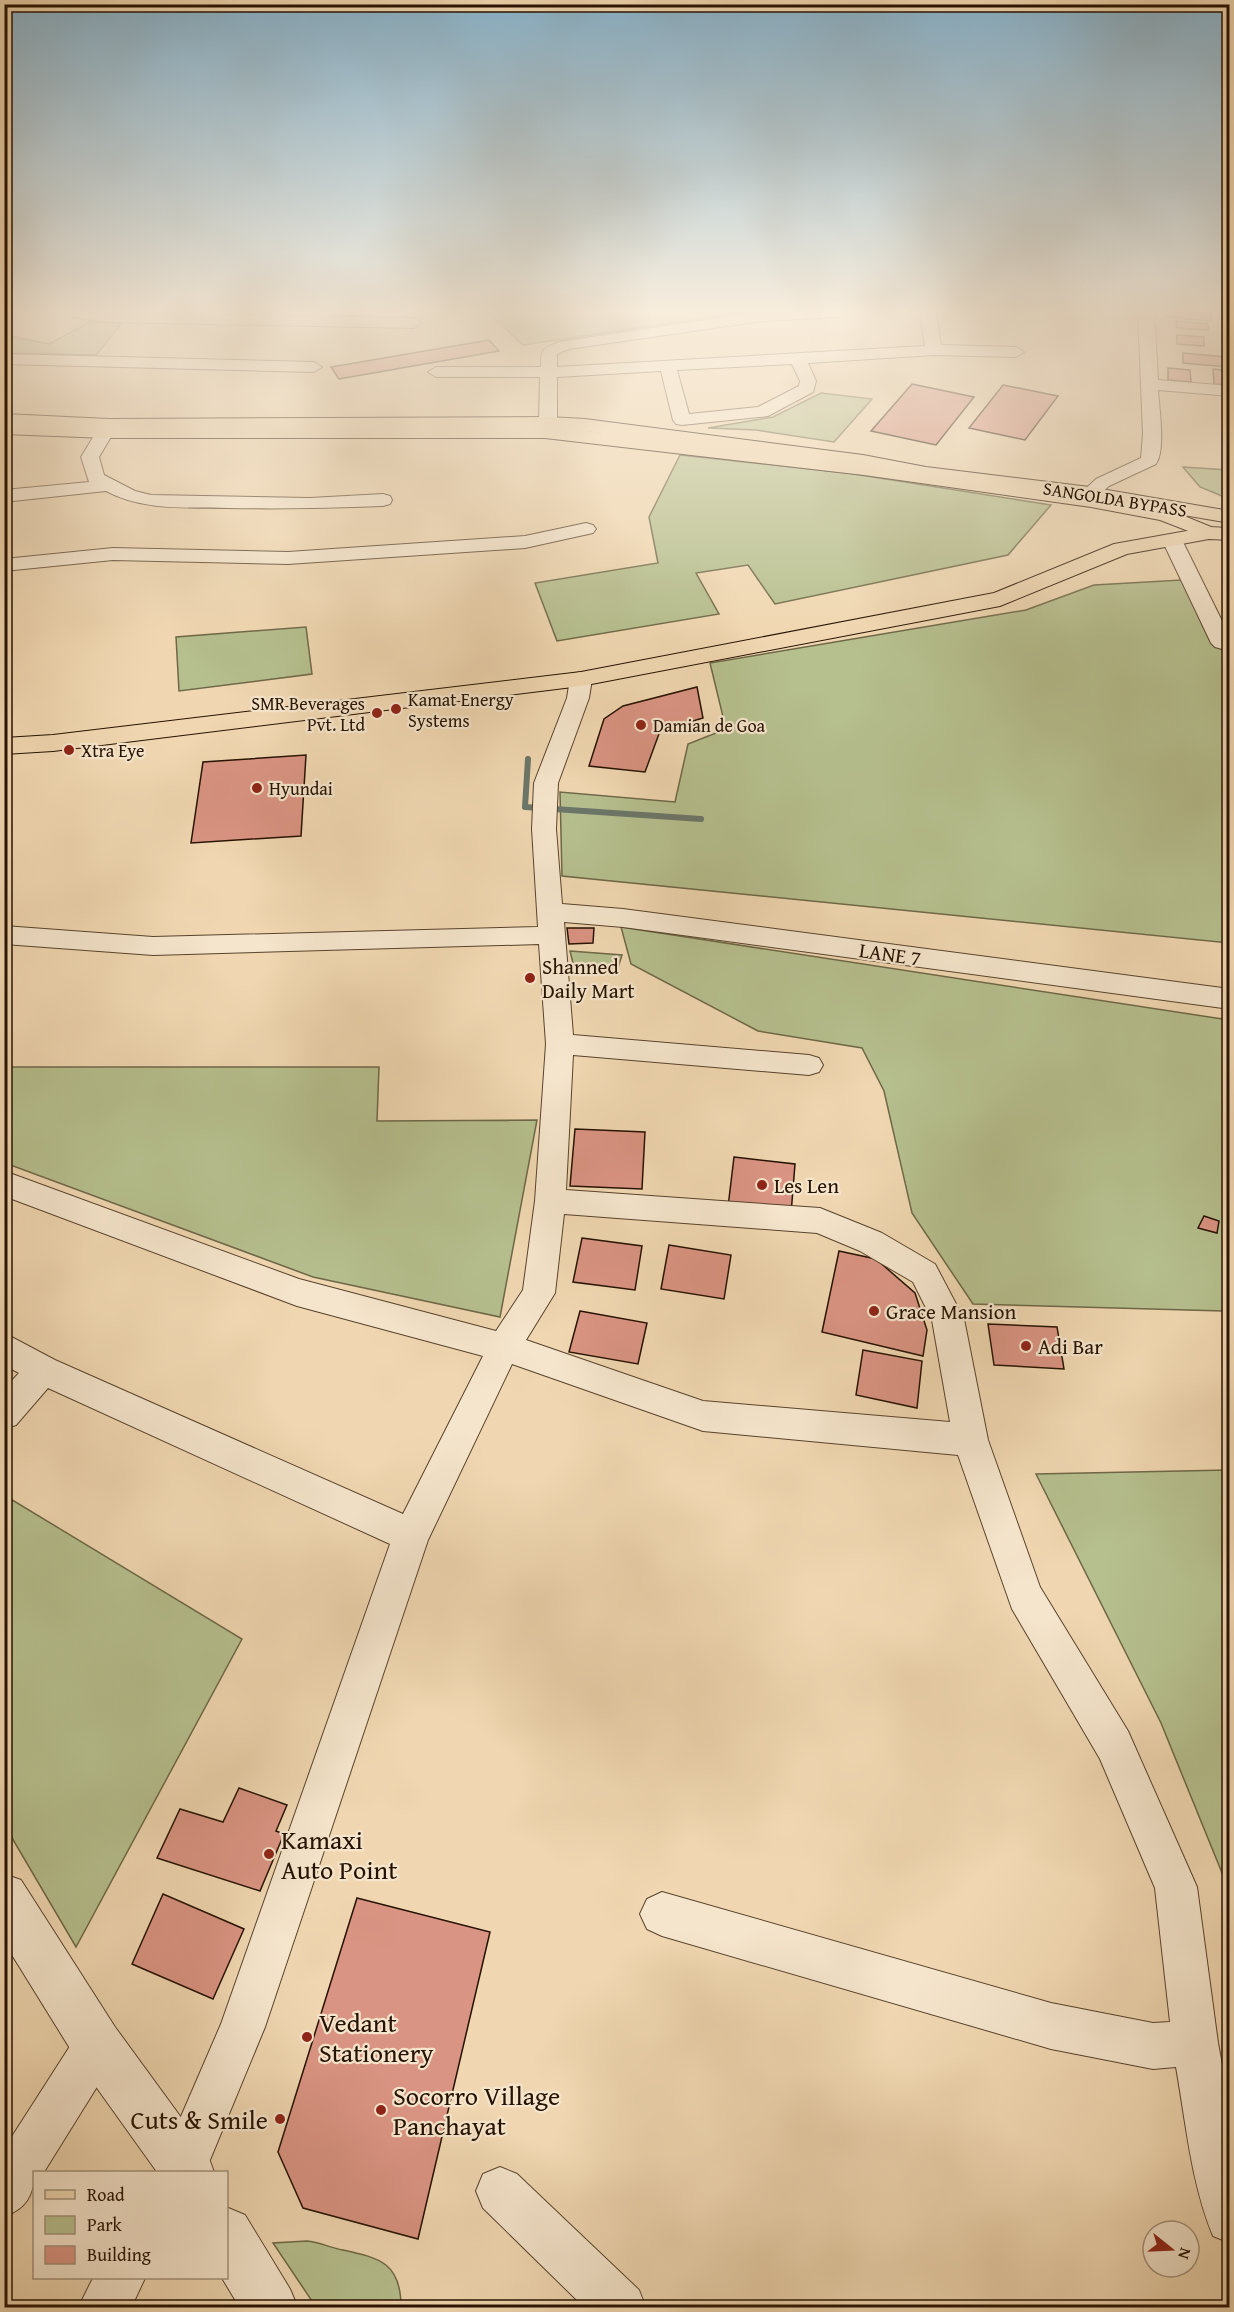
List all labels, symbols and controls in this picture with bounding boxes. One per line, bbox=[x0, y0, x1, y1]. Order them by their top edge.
street label: SANGOLDA BYPASS bbox=[1041, 474, 1189, 524]
place label: Kamat Energy Systems bbox=[408, 686, 514, 734]
place label: SMR Beverages Pvt. Ltd bbox=[251, 690, 365, 738]
marker: Kamat Energy Systems bbox=[389, 702, 403, 716]
marker: SMR Beverages Pvt. Ltd bbox=[370, 706, 384, 720]
place label: Damian de Goa bbox=[653, 712, 766, 739]
marker: Damian de Goa bbox=[634, 718, 648, 732]
place label: Xtra Eye bbox=[81, 737, 144, 764]
marker: Xtra Eye bbox=[62, 743, 76, 757]
place label: Hyundai bbox=[269, 775, 333, 802]
marker: Hyundai bbox=[250, 781, 264, 795]
street label: LANE 7 bbox=[857, 934, 923, 974]
place label: Shanned Daily Mart bbox=[542, 951, 635, 1006]
marker: Shanned Daily Mart bbox=[523, 971, 537, 985]
place label: Les Len bbox=[774, 1170, 839, 1201]
marker: Les Len bbox=[755, 1178, 769, 1192]
place label: Grace Mansion bbox=[886, 1296, 1016, 1327]
marker: Grace Mansion bbox=[867, 1304, 881, 1318]
place label: Adi Bar bbox=[1038, 1331, 1103, 1362]
marker: Adi Bar bbox=[1019, 1339, 1033, 1353]
place label: Kamaxi Auto Point bbox=[281, 1820, 397, 1889]
marker: Kamaxi Auto Point bbox=[262, 1847, 276, 1861]
place label: Vedant Stationery bbox=[319, 2003, 433, 2072]
marker: Vedant Stationery bbox=[300, 2030, 314, 2044]
place label: Socorro Village Panchayat bbox=[393, 2076, 560, 2145]
place label: Cuts & Smile bbox=[131, 2100, 268, 2139]
marker: Socorro Village Panchayat bbox=[374, 2103, 388, 2117]
marker: Cuts & Smile bbox=[273, 2112, 287, 2126]
legend bbox=[33, 2171, 228, 2279]
text: Road bbox=[87, 2181, 125, 2208]
text: Park bbox=[87, 2211, 123, 2238]
north arrow bbox=[1141, 2219, 1201, 2279]
text: Building bbox=[87, 2241, 151, 2268]
text: N bbox=[1172, 2245, 1198, 2263]

